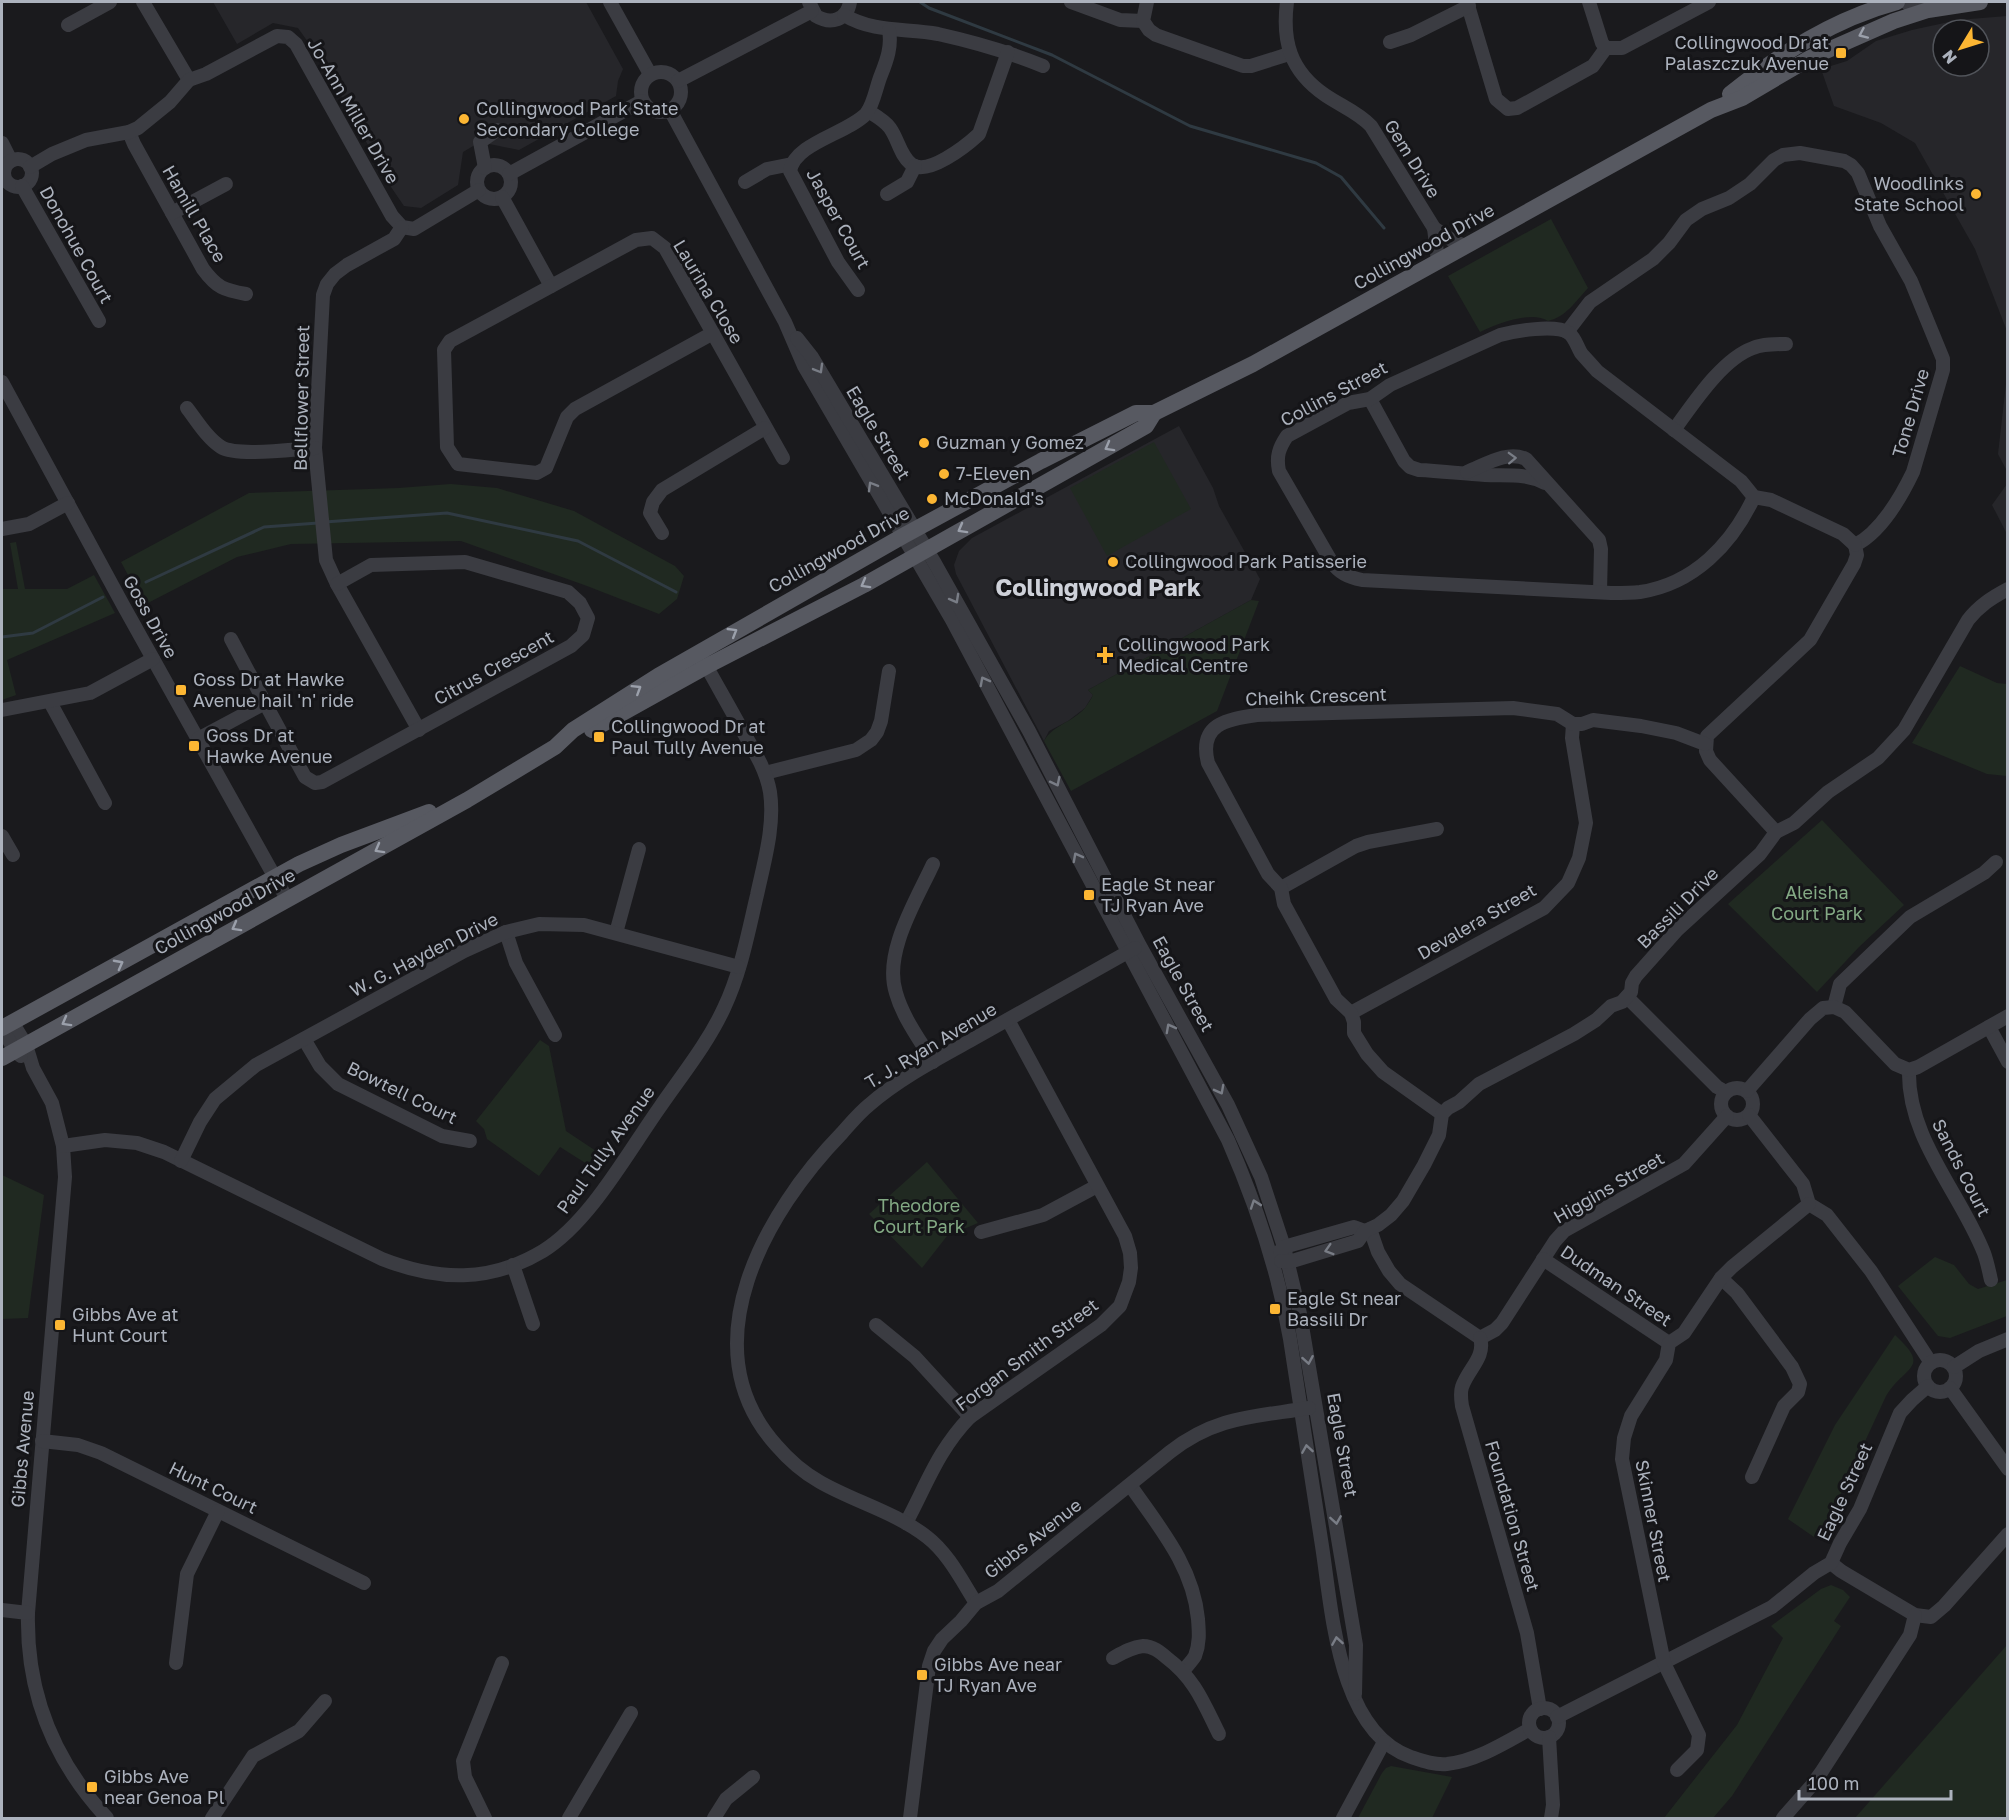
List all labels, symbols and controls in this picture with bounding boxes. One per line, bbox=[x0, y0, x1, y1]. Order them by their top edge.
north arrow bbox=[1931, 18, 1991, 78]
one-way arrow bbox=[1859, 26, 1870, 38]
place label: Collingwood Dr at Palaszczuk Avenue bbox=[1664, 31, 1829, 74]
street label: Jo-Ann Miller Drive bbox=[303, 34, 405, 187]
marker: Collingwood Dr at Palaszczuk Avenue bbox=[1834, 46, 1848, 60]
text: N bbox=[1938, 46, 1961, 68]
place label: Collingwood Park State Secondary College bbox=[476, 97, 679, 140]
marker: Collingwood Park State Secondary College bbox=[457, 112, 471, 126]
street label: Gem Drive bbox=[1380, 115, 1446, 202]
street label: Hamill Place bbox=[158, 161, 232, 266]
street label: Jasper Court bbox=[802, 165, 875, 272]
place label: Woodlinks State School bbox=[1854, 172, 1964, 215]
street label: Donohue Court bbox=[36, 182, 118, 307]
marker: Woodlinks State School bbox=[1969, 187, 1983, 201]
street label: Collingwood Drive bbox=[1349, 198, 1498, 294]
street label: Laurina Close bbox=[669, 235, 749, 348]
street label: Bellflower Street bbox=[289, 325, 313, 471]
street label: Collins Street bbox=[1276, 356, 1391, 430]
one-way arrow bbox=[812, 363, 824, 373]
street label: Tone Drive bbox=[1887, 366, 1933, 459]
street label: Eagle Street bbox=[842, 381, 916, 484]
place label: Guzman y Gomez bbox=[936, 431, 1084, 453]
marker: Guzman y Gomez bbox=[917, 436, 931, 450]
one-way arrow bbox=[1104, 440, 1115, 451]
one-way arrow bbox=[1508, 451, 1517, 464]
place label: 7-Eleven bbox=[956, 462, 1030, 484]
marker: 7-Eleven bbox=[937, 467, 951, 481]
one-way arrow bbox=[868, 482, 880, 492]
place label: McDonald's bbox=[944, 487, 1044, 509]
marker: McDonald's bbox=[925, 492, 939, 506]
street label: Collingwood Drive bbox=[764, 501, 913, 597]
one-way arrow bbox=[958, 522, 968, 533]
place label: Collingwood Park Patisserie bbox=[1125, 550, 1367, 572]
marker: Collingwood Park Patisserie bbox=[1106, 555, 1120, 569]
street label: Goss Drive bbox=[119, 571, 183, 662]
district label: Collingwood Park bbox=[995, 572, 1201, 601]
one-way arrow bbox=[860, 577, 871, 588]
one-way arrow bbox=[948, 593, 959, 604]
street label: Citrus Crescent bbox=[430, 625, 557, 709]
one-way arrow bbox=[727, 628, 737, 640]
place label: Collingwood Park Medical Centre bbox=[1118, 633, 1270, 676]
marker: Collingwood Park Medical Centre bbox=[1096, 646, 1114, 664]
place label: Goss Dr at Hawke Avenue hail 'n' ride bbox=[193, 668, 354, 711]
one-way arrow bbox=[980, 677, 991, 688]
marker: Goss Dr at Hawke Avenue hail 'n' ride bbox=[174, 683, 188, 697]
street label: Cheihk Crescent bbox=[1245, 683, 1387, 709]
one-way arrow bbox=[630, 685, 641, 696]
place label: Collingwood Dr at Paul Tully Avenue bbox=[611, 715, 765, 758]
place label: Goss Dr at Hawke Avenue bbox=[206, 724, 333, 767]
marker: Collingwood Dr at Paul Tully Avenue bbox=[592, 730, 606, 744]
marker: Goss Dr at Hawke Avenue bbox=[187, 739, 201, 753]
one-way arrow bbox=[1049, 776, 1060, 787]
one-way arrow bbox=[375, 842, 386, 853]
one-way arrow bbox=[1073, 852, 1084, 863]
street label: Bassili Drive bbox=[1632, 862, 1722, 952]
street label: Collingwood Drive bbox=[150, 863, 299, 959]
place label: Eagle St near TJ Ryan Ave bbox=[1101, 873, 1215, 916]
street label: Devalera Street bbox=[1413, 878, 1540, 964]
park label: Aleisha Court Park bbox=[1771, 881, 1863, 924]
marker: Eagle St near TJ Ryan Ave bbox=[1082, 888, 1096, 902]
street label: W. G. Hayden Drive bbox=[346, 907, 501, 1001]
one-way arrow bbox=[232, 920, 242, 931]
street label: Eagle Street bbox=[1149, 932, 1219, 1035]
one-way arrow bbox=[113, 960, 124, 971]
street label: T. J. Ryan Avenue bbox=[861, 997, 1000, 1093]
one-way arrow bbox=[62, 1015, 72, 1026]
one-way arrow bbox=[1166, 1024, 1177, 1035]
street label: Bowtell Court bbox=[344, 1056, 461, 1128]
street label: Paul Tully Avenue bbox=[551, 1081, 659, 1218]
one-way arrow bbox=[1213, 1084, 1224, 1094]
street label: Sands Court bbox=[1928, 1115, 1996, 1220]
street label: Higgins Street bbox=[1549, 1147, 1668, 1228]
park label: Theodore Court Park bbox=[873, 1194, 965, 1237]
one-way arrow bbox=[1249, 1199, 1262, 1210]
street label: Dudman Street bbox=[1557, 1240, 1676, 1331]
one-way arrow bbox=[1324, 1243, 1335, 1255]
place label: Eagle St near Bassili Dr bbox=[1287, 1287, 1401, 1330]
street label: Forgan Smith Street bbox=[951, 1293, 1102, 1415]
marker: Eagle St near Bassili Dr bbox=[1268, 1302, 1282, 1316]
place label: Gibbs Ave at Hunt Court bbox=[72, 1303, 179, 1346]
marker: Gibbs Ave at Hunt Court bbox=[53, 1318, 67, 1332]
one-way arrow bbox=[1302, 1356, 1314, 1365]
street label: Gibbs Avenue bbox=[6, 1390, 38, 1508]
street label: Eagle Street bbox=[1323, 1391, 1363, 1499]
street label: Foundation Street bbox=[1481, 1438, 1545, 1594]
street label: Eagle Street bbox=[1812, 1439, 1876, 1544]
one-way arrow bbox=[1301, 1444, 1314, 1454]
street label: Hunt Court bbox=[166, 1456, 261, 1518]
street label: Skinner Street bbox=[1631, 1458, 1677, 1584]
street label: Gibbs Avenue bbox=[979, 1493, 1085, 1583]
one-way arrow bbox=[1329, 1515, 1342, 1525]
one-way arrow bbox=[1331, 1637, 1344, 1647]
place label: Gibbs Ave near TJ Ryan Ave bbox=[934, 1653, 1062, 1696]
marker: Gibbs Ave near TJ Ryan Ave bbox=[915, 1668, 929, 1682]
scale bar bbox=[1799, 1763, 1950, 1801]
place label: Gibbs Ave near Genoa Pl bbox=[104, 1765, 225, 1808]
text: 100 m bbox=[1808, 1772, 1859, 1794]
marker: Gibbs Ave near Genoa Pl bbox=[85, 1780, 99, 1794]

